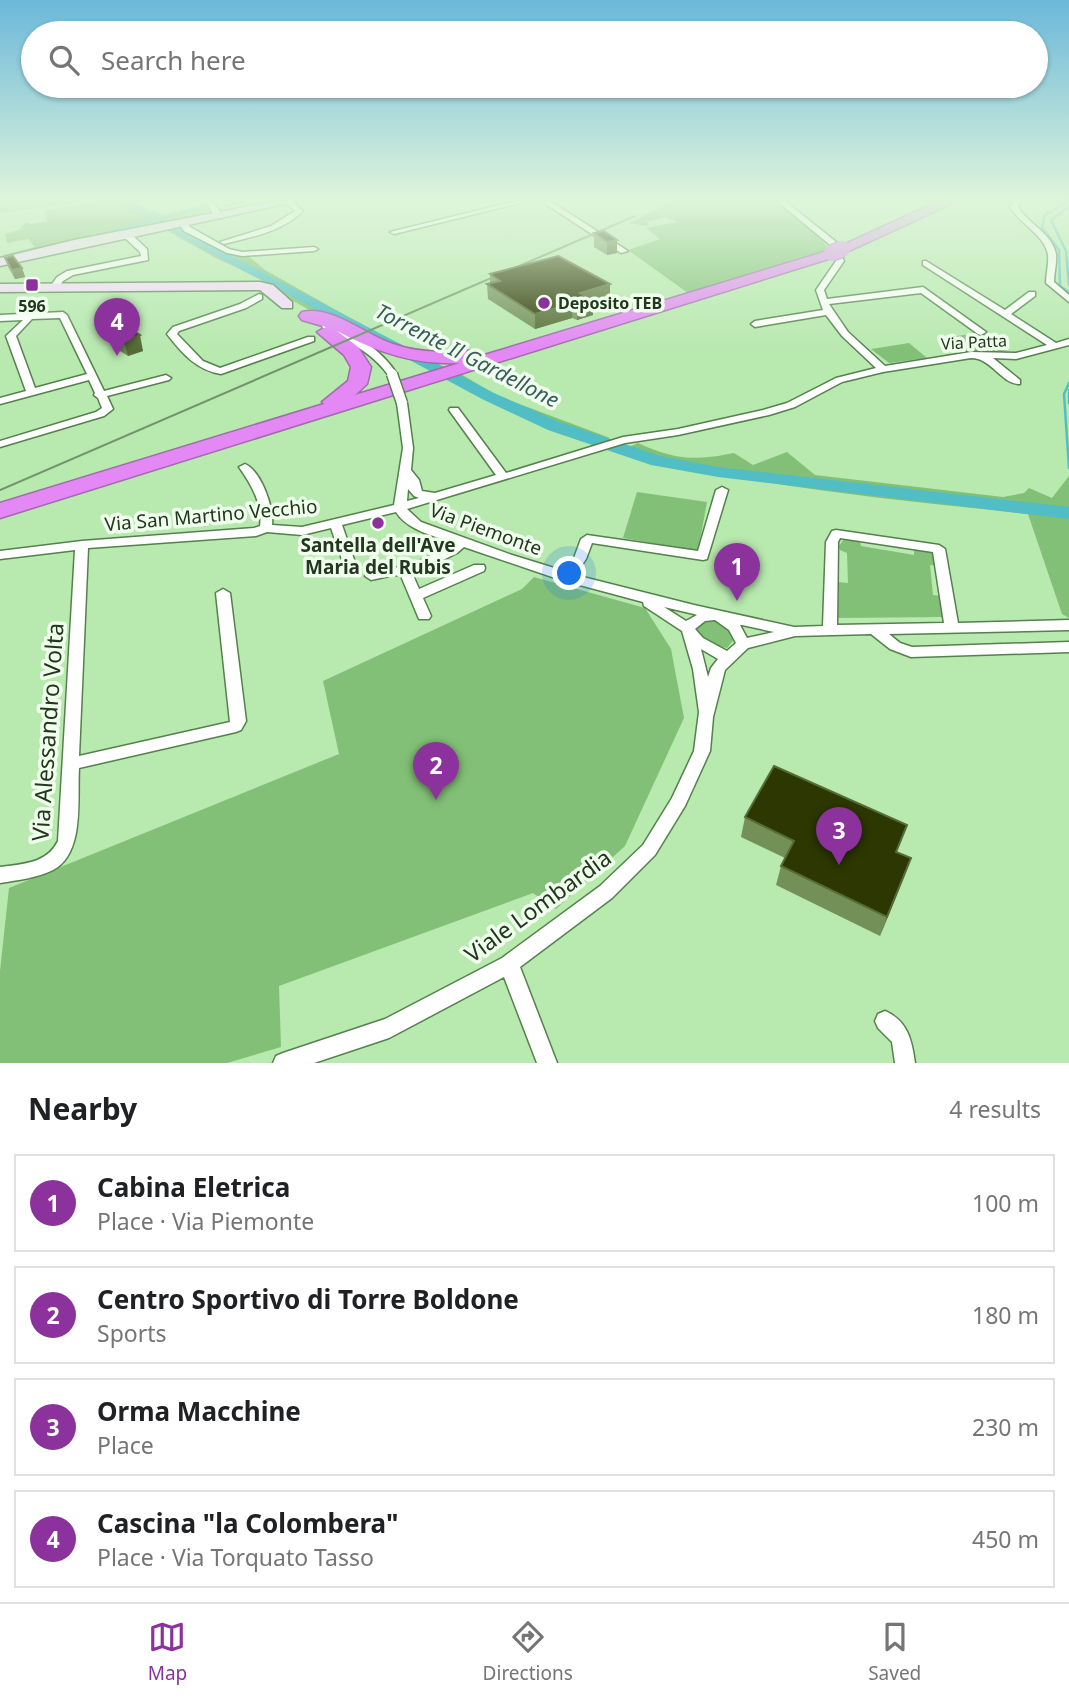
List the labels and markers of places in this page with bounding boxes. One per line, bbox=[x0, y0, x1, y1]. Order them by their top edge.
marker: 596 bbox=[24, 277, 40, 293]
place label: Deposito TEB bbox=[558, 292, 662, 314]
place label: 596 bbox=[18, 295, 46, 317]
marker: Deposito TEB bbox=[536, 295, 552, 311]
pin: 4 bbox=[94, 298, 140, 356]
marker: Santella dell'Ave Maria del Rubis bbox=[370, 515, 386, 531]
place label: Santella dell'Ave Maria del Rubis bbox=[300, 532, 456, 580]
pin: 1 bbox=[714, 543, 760, 601]
pin: 2 bbox=[413, 742, 459, 800]
pin: 3 bbox=[816, 807, 862, 865]

